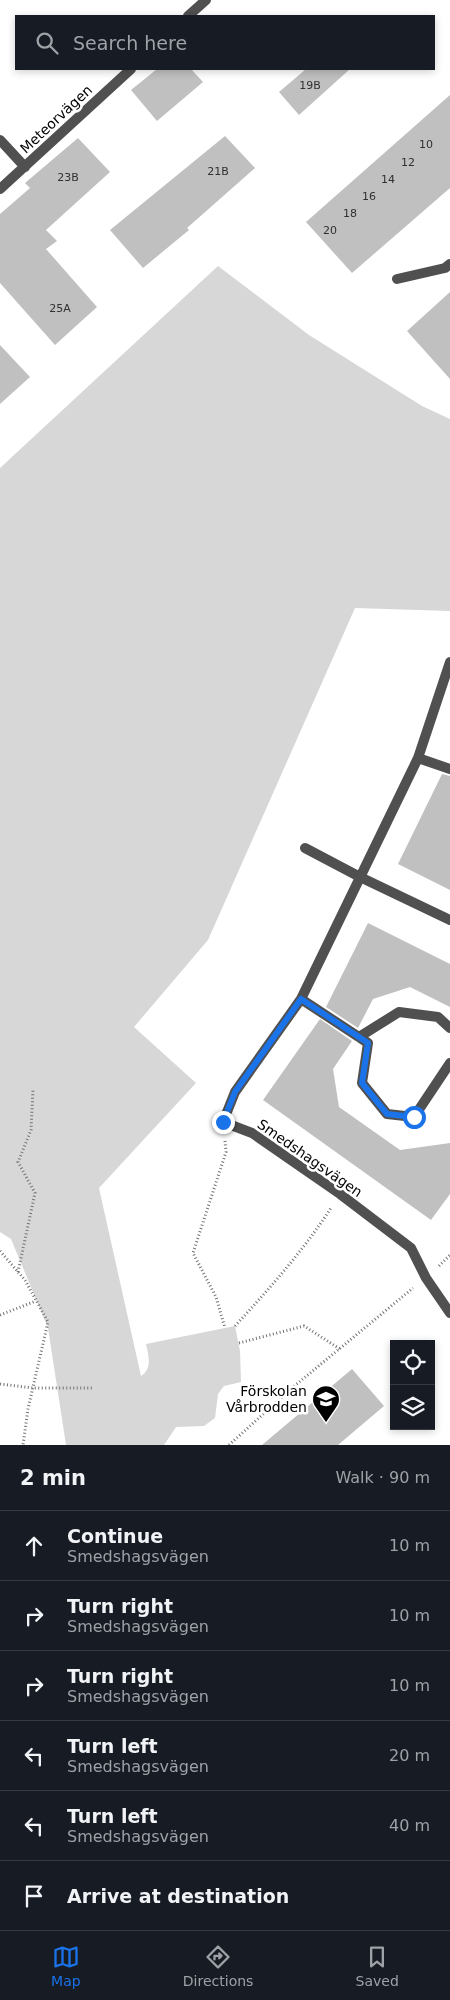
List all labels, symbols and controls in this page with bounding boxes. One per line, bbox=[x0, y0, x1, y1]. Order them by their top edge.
search box bbox=[15, 15, 435, 70]
icon: search bbox=[33, 29, 61, 57]
text: Search here bbox=[73, 32, 187, 54]
house number: 19B bbox=[299, 79, 321, 92]
street label: Meteorvägen bbox=[17, 82, 95, 156]
house number: 10 bbox=[419, 138, 433, 151]
house number: 12 bbox=[401, 156, 415, 169]
house number: 21B bbox=[207, 165, 229, 178]
house number: 23B bbox=[57, 171, 79, 184]
house number: 14 bbox=[381, 173, 395, 186]
house number: 16 bbox=[362, 190, 376, 203]
house number: 18 bbox=[343, 207, 357, 220]
house number: 20 bbox=[323, 224, 337, 237]
house number: 25A bbox=[49, 302, 71, 315]
route start bbox=[403, 1106, 426, 1129]
route end bbox=[212, 1111, 235, 1134]
street label: Smedshagsvägen bbox=[255, 1116, 365, 1200]
map controls bbox=[390, 1340, 435, 1430]
button: locate bbox=[390, 1340, 435, 1385]
place label: Förskolan Vårbrodden bbox=[226, 1383, 307, 1415]
school or university icon: Förskolan Vårbrodden bbox=[311, 1384, 341, 1423]
button: layers bbox=[390, 1385, 435, 1430]
text: 2 min bbox=[20, 1466, 86, 1490]
text: Walk · 90 m bbox=[335, 1468, 430, 1487]
text: Continue bbox=[67, 1525, 163, 1547]
icon: ahead bbox=[20, 1532, 48, 1560]
text: 10 m bbox=[389, 1536, 430, 1555]
text: Smedshagsvägen bbox=[67, 1547, 209, 1566]
text: Turn right bbox=[67, 1595, 173, 1617]
icon: right bbox=[20, 1602, 48, 1630]
text: 10 m bbox=[389, 1606, 430, 1625]
text: Smedshagsvägen bbox=[67, 1617, 209, 1636]
text: Turn right bbox=[67, 1665, 173, 1687]
icon: right bbox=[20, 1672, 48, 1700]
text: 10 m bbox=[389, 1676, 430, 1695]
text: Smedshagsvägen bbox=[67, 1687, 209, 1706]
text: Turn left bbox=[67, 1735, 158, 1757]
icon: left bbox=[20, 1742, 48, 1770]
text: 20 m bbox=[389, 1746, 430, 1765]
text: Smedshagsvägen bbox=[67, 1757, 209, 1776]
text: Turn left bbox=[67, 1805, 158, 1827]
icon: left bbox=[20, 1812, 48, 1840]
text: 40 m bbox=[389, 1816, 430, 1835]
text: Smedshagsvägen bbox=[67, 1827, 209, 1846]
icon: arrive bbox=[20, 1882, 48, 1910]
text: Arrive at destination bbox=[67, 1885, 289, 1907]
tab: Map bbox=[51, 1943, 81, 1989]
tab: Directions bbox=[183, 1943, 253, 1989]
tab: Saved bbox=[356, 1943, 399, 1989]

